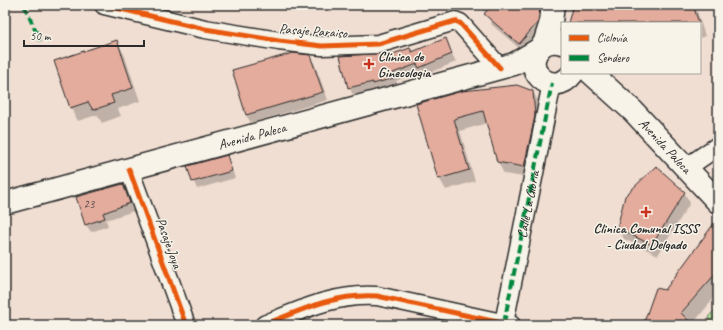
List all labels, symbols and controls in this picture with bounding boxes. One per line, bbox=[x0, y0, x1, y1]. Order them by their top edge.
street label: Pasaje Paraiso bbox=[278, 20, 349, 42]
scale bar bbox=[24, 22, 144, 48]
legend bbox=[561, 22, 701, 74]
text: 50 m bbox=[30, 28, 52, 44]
text: Ciclovía bbox=[597, 30, 628, 46]
place label: Clínica de Ginecologia bbox=[378, 48, 431, 81]
text: Sendero bbox=[597, 50, 630, 66]
marker: Clínica de Ginecologia bbox=[363, 58, 375, 70]
street label: Avenida Paleca bbox=[635, 114, 696, 178]
street label: Avenida Paleca bbox=[216, 118, 289, 153]
street label: Calle La Gloria bbox=[513, 168, 543, 239]
house number: 23 bbox=[84, 196, 96, 212]
marker: Clinica Comunal ISSS - Ciudad Delgado bbox=[640, 206, 652, 218]
street label: Pasaje Joya bbox=[152, 215, 186, 272]
place label: Clinica Comunal ISSS - Ciudad Delgado bbox=[594, 220, 701, 253]

